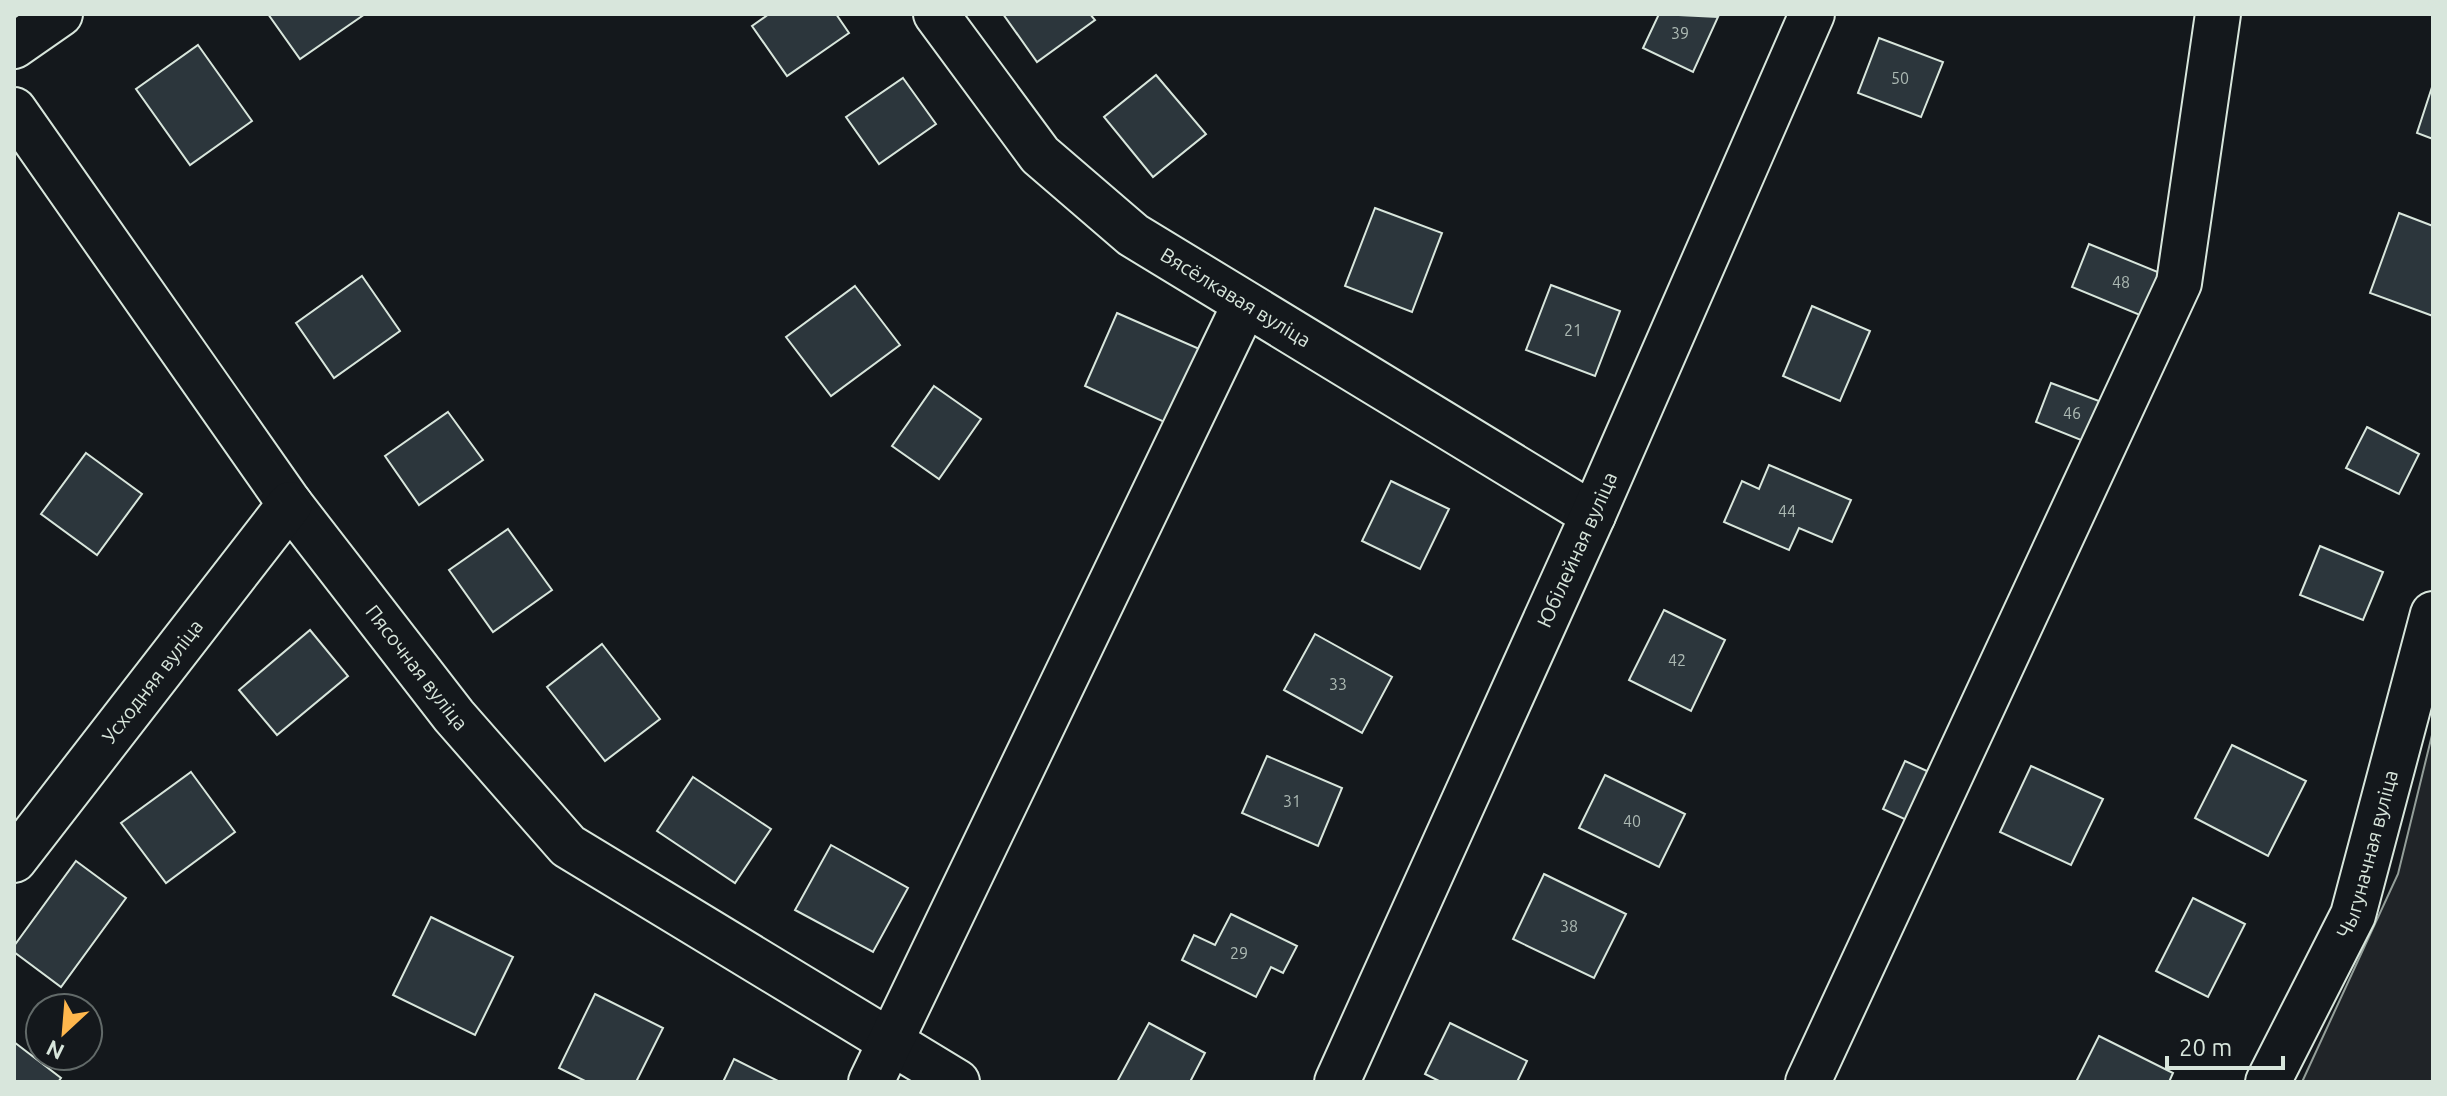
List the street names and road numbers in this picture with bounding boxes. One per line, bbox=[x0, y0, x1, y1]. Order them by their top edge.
street label: Вясёлкавая вуліца bbox=[1157, 243, 1315, 351]
street label: Юбілейная вуліца bbox=[1532, 468, 1621, 631]
street label: Пясочная вуліца bbox=[361, 600, 473, 735]
street label: Усходняя вуліца bbox=[97, 615, 207, 748]
street label: Чыгуначная вуліца bbox=[2331, 767, 2402, 942]

